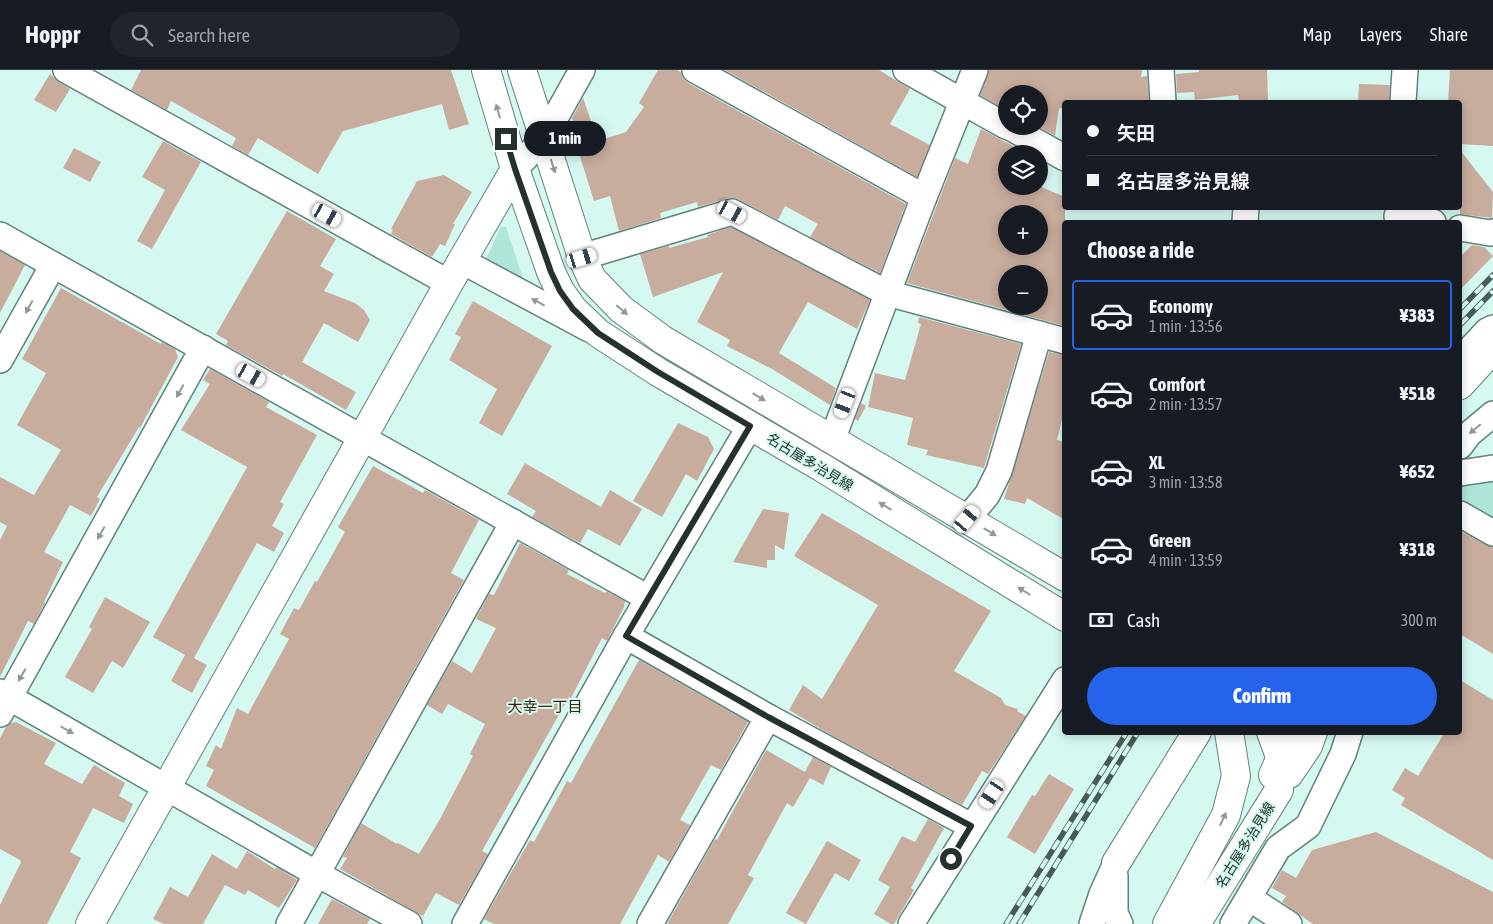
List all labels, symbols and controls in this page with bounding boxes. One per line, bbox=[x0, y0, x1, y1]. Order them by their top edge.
search box bbox=[110, 12, 460, 57]
text: Hoppr bbox=[25, 21, 80, 48]
icon: search bbox=[128, 21, 156, 49]
text: Search here bbox=[168, 24, 250, 46]
text: Map bbox=[1302, 24, 1331, 45]
text: Layers bbox=[1359, 24, 1402, 45]
text: Share bbox=[1430, 24, 1468, 45]
map controls bbox=[998, 85, 1048, 315]
button: locate bbox=[998, 85, 1048, 135]
one-way arrow bbox=[494, 104, 502, 119]
callout: 1 min bbox=[524, 122, 606, 156]
text: 矢田 bbox=[1117, 122, 1155, 144]
route end bbox=[495, 128, 517, 150]
text: 1 min bbox=[549, 129, 581, 147]
button: layers bbox=[998, 145, 1048, 195]
one-way arrow bbox=[550, 159, 557, 174]
text: 名古屋多治見線 bbox=[1117, 170, 1250, 192]
car bbox=[715, 198, 748, 226]
car bbox=[310, 201, 343, 229]
button: + bbox=[998, 205, 1048, 255]
text: Choose a ride bbox=[1087, 237, 1194, 263]
car bbox=[565, 246, 598, 270]
button: − bbox=[998, 265, 1048, 315]
icon: car bbox=[1089, 293, 1134, 338]
text: Economy bbox=[1149, 295, 1213, 317]
one-way arrow bbox=[530, 298, 545, 306]
one-way arrow bbox=[25, 300, 33, 315]
one-way arrow bbox=[616, 304, 629, 315]
text: ¥383 bbox=[1400, 304, 1435, 326]
text: 1 min · 13:56 bbox=[1149, 317, 1222, 335]
car bbox=[234, 361, 267, 389]
icon: car bbox=[1089, 371, 1134, 416]
text: Comfort bbox=[1149, 373, 1205, 395]
text: ¥518 bbox=[1400, 382, 1435, 404]
one-way arrow bbox=[176, 384, 184, 398]
car bbox=[832, 386, 857, 420]
one-way arrow bbox=[753, 392, 766, 401]
text: 2 min · 13:57 bbox=[1149, 395, 1222, 413]
one-way arrow bbox=[1469, 423, 1482, 434]
street label: 名古屋多治見線 bbox=[764, 430, 856, 494]
icon: car bbox=[1089, 449, 1134, 494]
text: XL bbox=[1149, 451, 1165, 473]
text: ¥652 bbox=[1400, 460, 1435, 482]
text: 3 min · 13:58 bbox=[1149, 473, 1222, 491]
one-way arrow bbox=[879, 502, 892, 511]
car bbox=[951, 503, 982, 535]
one-way arrow bbox=[97, 526, 105, 540]
icon: car bbox=[1089, 527, 1134, 572]
one-way arrow bbox=[983, 528, 996, 537]
text: Green bbox=[1149, 529, 1191, 551]
text: ¥318 bbox=[1400, 538, 1435, 560]
text: 4 min · 13:59 bbox=[1149, 551, 1222, 569]
one-way arrow bbox=[1017, 587, 1030, 596]
icon: cash bbox=[1087, 606, 1115, 634]
text: Cash bbox=[1127, 609, 1160, 631]
text: 300 m bbox=[1401, 611, 1437, 629]
button: Confirm bbox=[1087, 667, 1437, 725]
one-way arrow bbox=[18, 668, 26, 682]
district label: 大幸一丁目 bbox=[507, 698, 583, 715]
one-way arrow bbox=[60, 726, 74, 735]
car bbox=[977, 777, 1006, 811]
street label: 名古屋多治見線 bbox=[1212, 799, 1278, 891]
one-way arrow bbox=[1219, 812, 1227, 827]
route start bbox=[940, 848, 962, 870]

